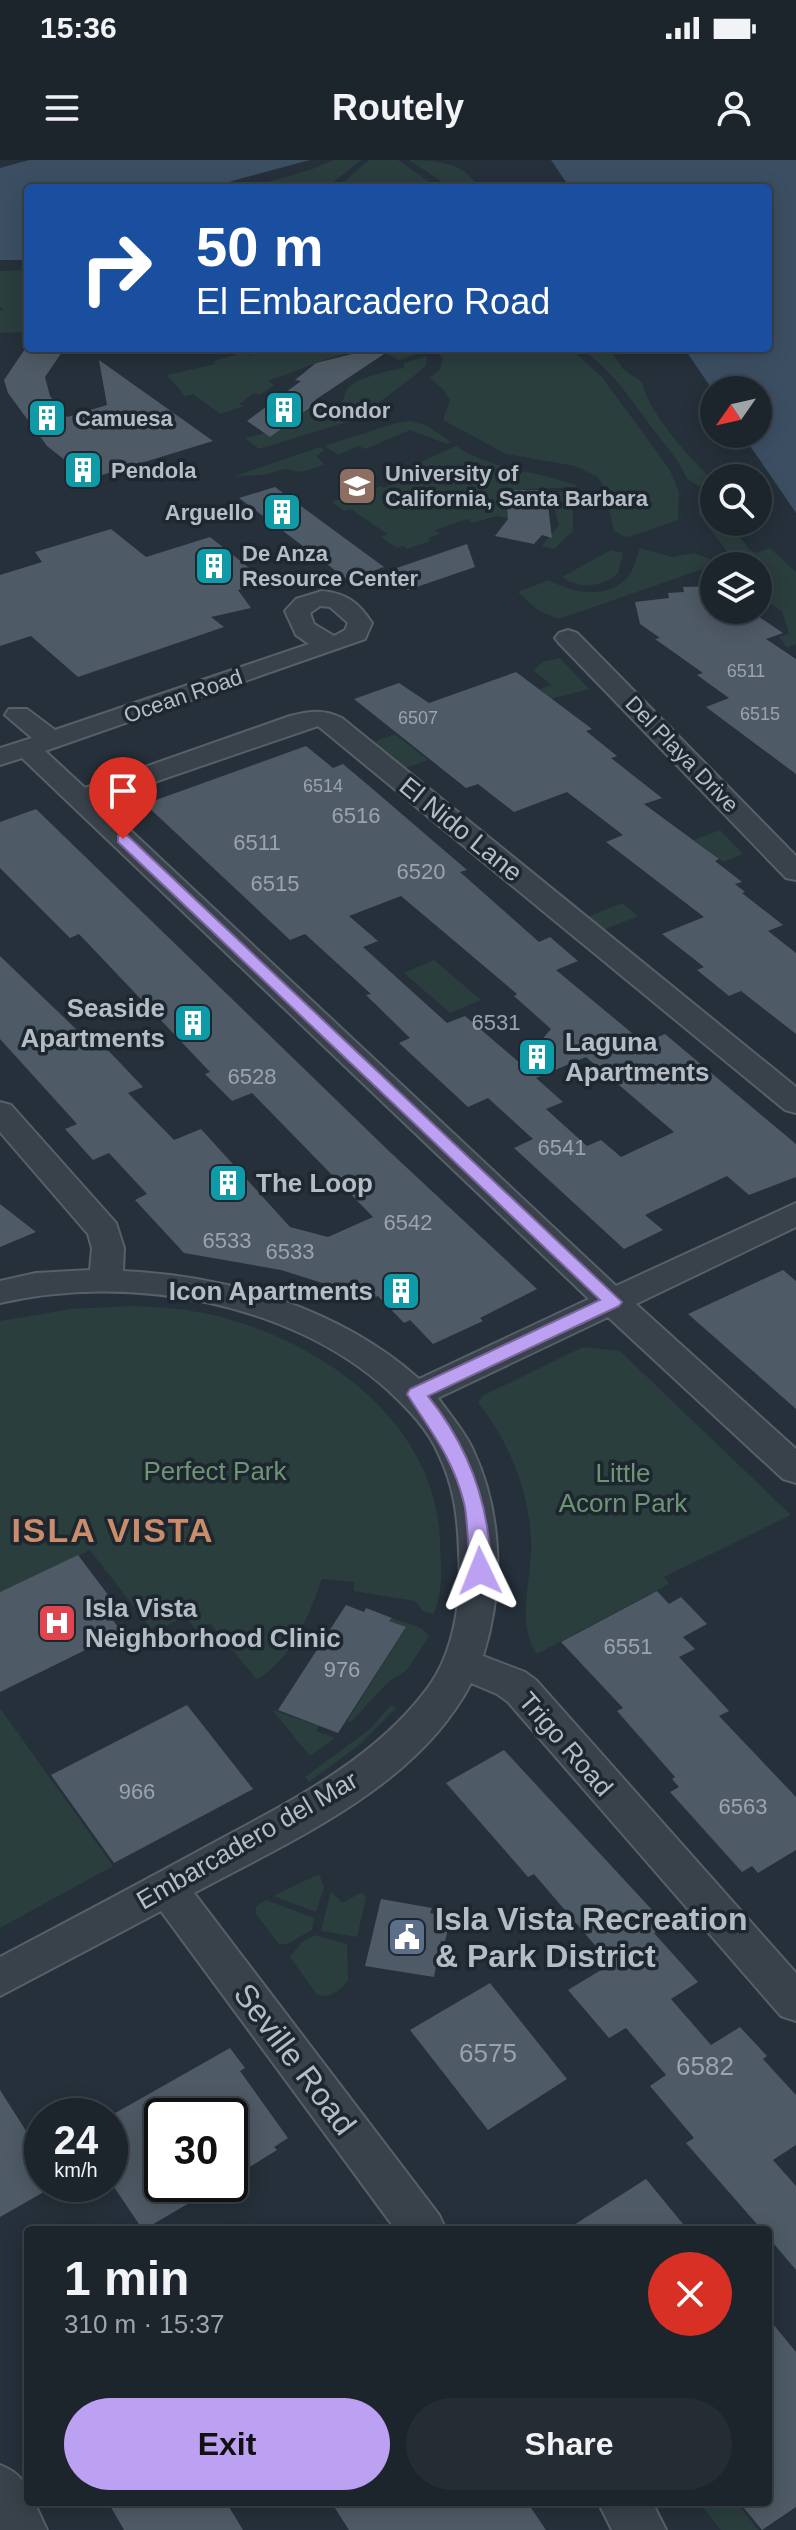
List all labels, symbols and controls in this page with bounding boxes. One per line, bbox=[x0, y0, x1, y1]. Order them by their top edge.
text: 15:36 bbox=[40, 11, 117, 44]
icon: menu bbox=[40, 86, 84, 130]
icon: person bbox=[712, 86, 756, 130]
text: Routely bbox=[332, 87, 464, 128]
text: 50 m bbox=[196, 215, 324, 278]
icon: right bbox=[64, 216, 168, 320]
text: El Embarcadero Road bbox=[196, 281, 550, 322]
north arrow bbox=[700, 376, 772, 448]
map controls bbox=[700, 376, 772, 624]
building icon: Condor bbox=[263, 389, 305, 431]
building icon: Camuesa bbox=[26, 397, 68, 439]
place label: Condor bbox=[312, 398, 391, 423]
place label: Camuesa bbox=[75, 406, 174, 431]
building icon: Pendola bbox=[62, 449, 104, 491]
place label: Pendola bbox=[111, 458, 197, 483]
place label: University of California, Santa Barbara bbox=[385, 461, 649, 511]
button: search bbox=[700, 464, 772, 536]
school or university icon: University of California, Santa Barbara bbox=[336, 465, 378, 507]
building icon: Arguello bbox=[261, 491, 303, 533]
place label: Arguello bbox=[165, 500, 254, 525]
place label: De Anza Resource Center bbox=[242, 541, 419, 591]
building icon: De Anza Resource Center bbox=[193, 545, 235, 587]
button: layers bbox=[700, 552, 772, 624]
house number: 6511 bbox=[727, 661, 765, 681]
street label: Ocean Road bbox=[121, 664, 245, 728]
street label: Del Playa Drive bbox=[620, 691, 744, 817]
house number: 6515 bbox=[740, 704, 780, 724]
house number: 6507 bbox=[398, 708, 438, 728]
pin bbox=[89, 757, 157, 839]
icon: arrive bbox=[101, 769, 145, 813]
street label: El Nido Lane bbox=[394, 770, 528, 888]
house number: 6514 bbox=[303, 776, 343, 796]
house number: 6516 bbox=[332, 803, 380, 828]
house number: 6511 bbox=[233, 830, 281, 855]
house number: 6520 bbox=[397, 859, 445, 884]
house number: 6515 bbox=[251, 871, 299, 896]
place label: Seaside Apartments bbox=[21, 993, 165, 1053]
building icon: Seaside Apartments bbox=[172, 1002, 214, 1044]
house number: 6531 bbox=[472, 1010, 520, 1035]
place label: Laguna Apartments bbox=[565, 1027, 709, 1087]
building icon: Laguna Apartments bbox=[516, 1036, 558, 1078]
house number: 6528 bbox=[228, 1064, 276, 1089]
house number: 6541 bbox=[538, 1135, 586, 1160]
building icon: The Loop bbox=[207, 1162, 249, 1204]
place label: The Loop bbox=[256, 1168, 373, 1198]
house number: 6542 bbox=[384, 1210, 432, 1235]
house number: 6533 bbox=[203, 1228, 251, 1253]
house number: 6533 bbox=[266, 1239, 314, 1264]
building icon: Icon Apartments bbox=[380, 1270, 422, 1312]
place label: Icon Apartments bbox=[169, 1276, 373, 1306]
park label: Perfect Park bbox=[143, 1456, 288, 1486]
park label: Little Acorn Park bbox=[559, 1458, 688, 1518]
district label: ISLA VISTA bbox=[11, 1511, 215, 1549]
position arrow bbox=[438, 1529, 522, 1613]
place label: Isla Vista Neighborhood Clinic bbox=[85, 1593, 341, 1653]
hospital icon: Isla Vista Neighborhood Clinic bbox=[36, 1602, 78, 1644]
house number: 6551 bbox=[604, 1634, 652, 1659]
house number: 976 bbox=[324, 1657, 360, 1682]
street label: Trigo Road bbox=[513, 1686, 619, 1802]
street label: Embarcadero del Mar bbox=[131, 1764, 363, 1915]
house number: 966 bbox=[119, 1779, 155, 1804]
house number: 6563 bbox=[719, 1794, 767, 1819]
place label: Isla Vista Recreation & Park District bbox=[435, 1901, 747, 1974]
public building icon: Isla Vista Recreation & Park District bbox=[386, 1916, 428, 1958]
street label: Seville Road bbox=[227, 1976, 363, 2142]
house number: 6575 bbox=[459, 2038, 517, 2068]
house number: 6582 bbox=[676, 2051, 734, 2081]
speed limit sign: 30 bbox=[144, 2098, 248, 2202]
text: 24 bbox=[54, 2118, 98, 2162]
text: km/h bbox=[54, 2159, 98, 2181]
text: 1 min bbox=[64, 2252, 189, 2305]
button: close bbox=[648, 2252, 732, 2336]
text: 310 m · 15:37 bbox=[64, 2309, 224, 2339]
button: Exit bbox=[64, 2398, 390, 2490]
button: Share bbox=[406, 2398, 732, 2490]

